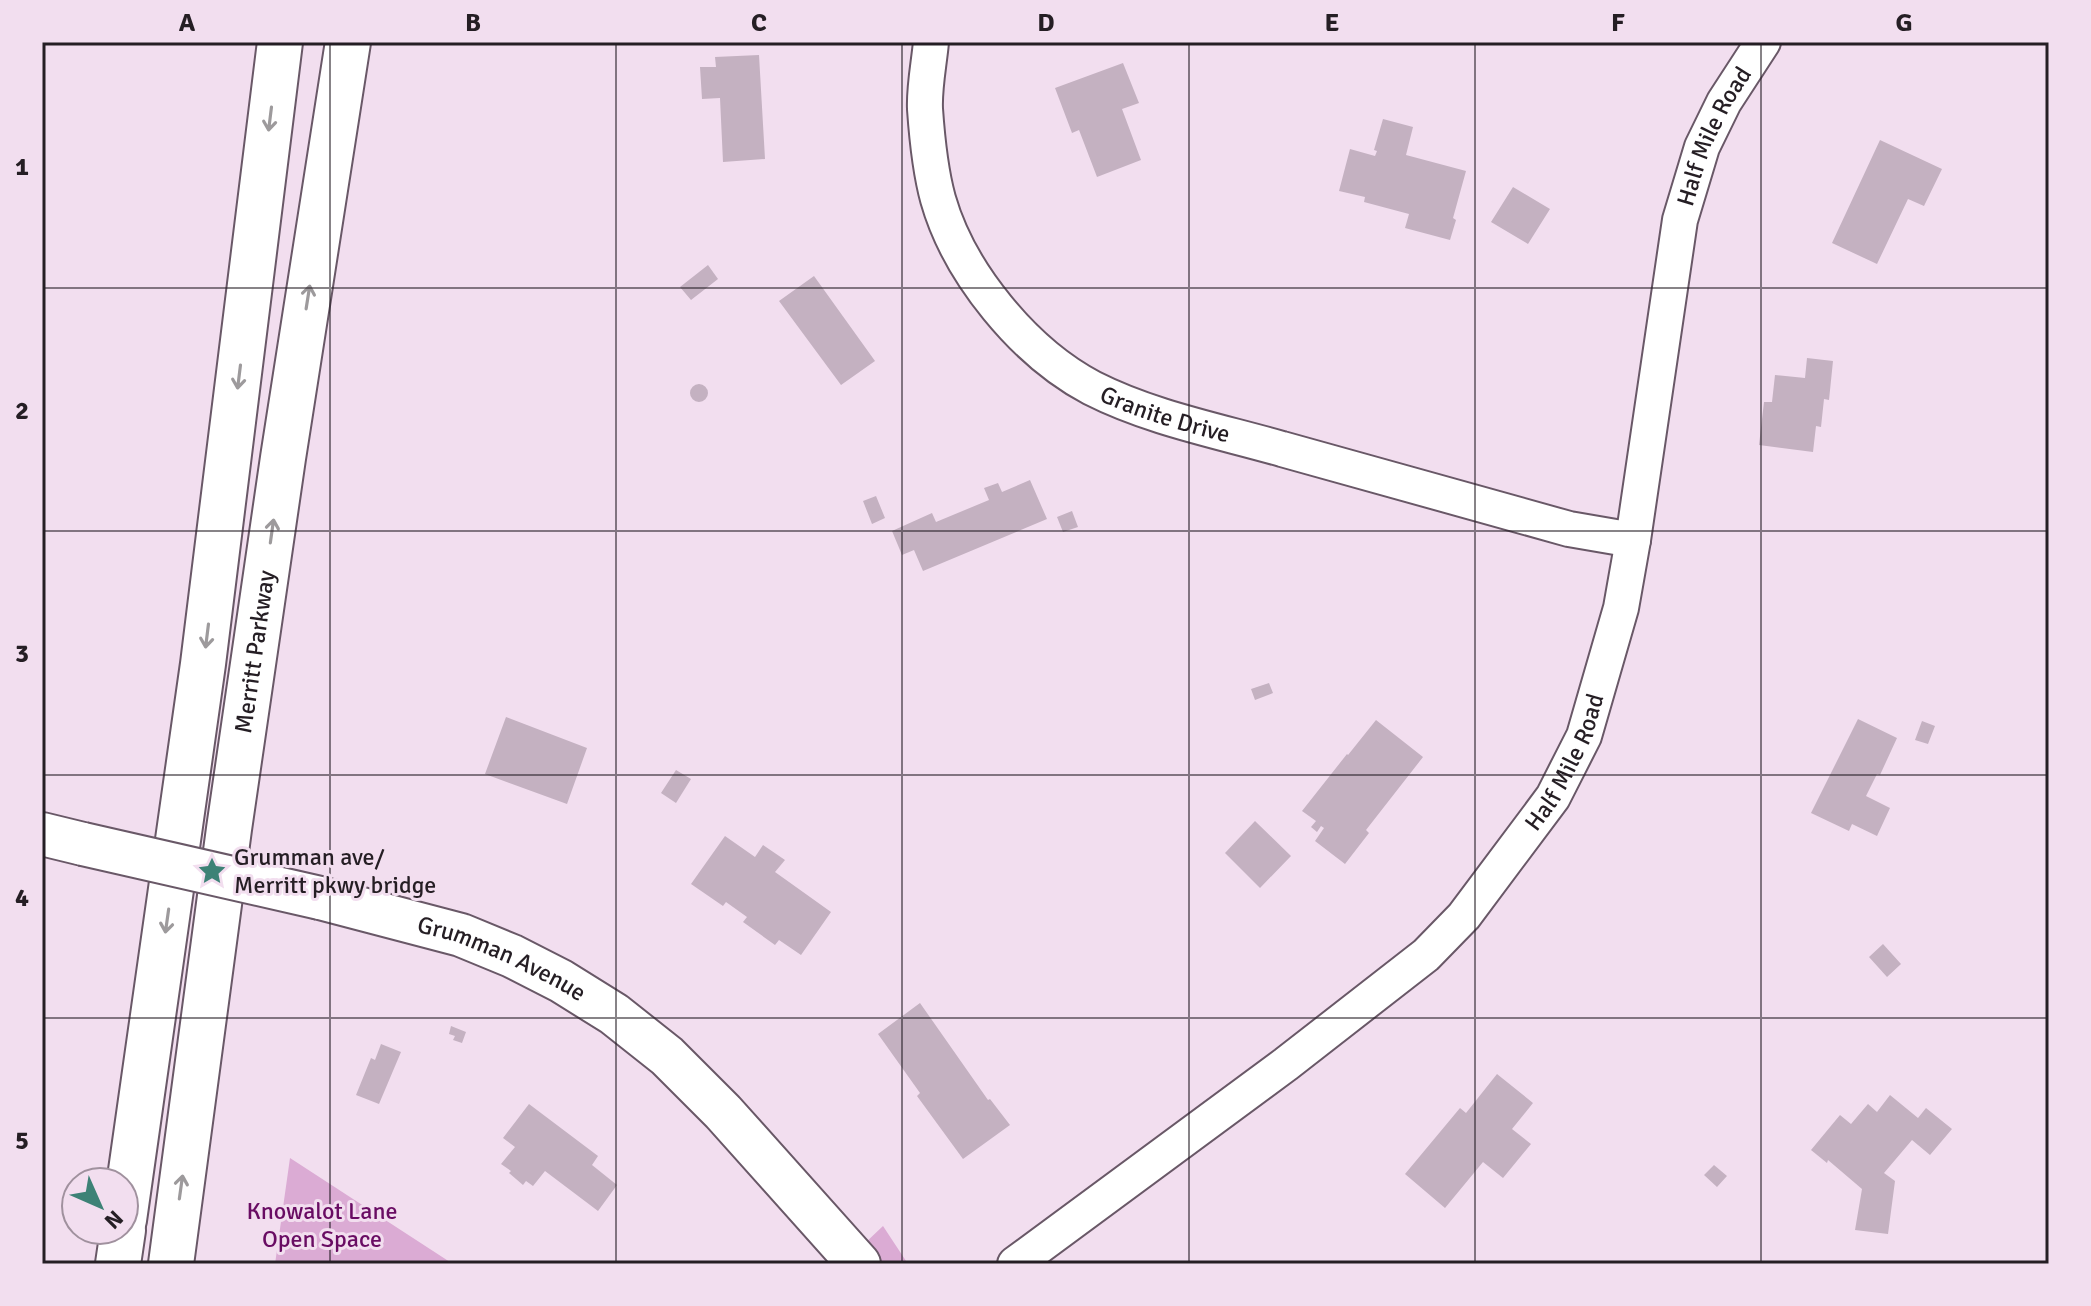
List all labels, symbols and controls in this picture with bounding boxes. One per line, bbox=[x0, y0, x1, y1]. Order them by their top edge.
text: A bbox=[179, 7, 196, 39]
text: B bbox=[465, 7, 481, 39]
text: C bbox=[751, 7, 767, 39]
text: D bbox=[1037, 7, 1055, 39]
text: E bbox=[1325, 7, 1339, 39]
text: F bbox=[1611, 7, 1625, 39]
text: G bbox=[1895, 7, 1913, 39]
street label: Half Mile Road bbox=[1670, 61, 1758, 209]
one-way arrow bbox=[263, 106, 278, 132]
text: 1 bbox=[15, 151, 29, 183]
one-way arrow bbox=[301, 285, 316, 311]
one-way arrow bbox=[231, 364, 246, 390]
street label: Granite Drive bbox=[1095, 379, 1233, 449]
text: 2 bbox=[15, 395, 29, 427]
one-way arrow bbox=[265, 518, 280, 544]
street label: Merritt Parkway bbox=[228, 568, 281, 735]
one-way arrow bbox=[199, 622, 214, 648]
text: 3 bbox=[15, 638, 29, 670]
street label: Half Mile Road bbox=[1518, 690, 1610, 837]
place label: Grumman ave/ Merritt pkwy bridge bbox=[234, 842, 436, 900]
place icon: Grumman ave/ Merritt pkwy bridge bbox=[197, 856, 227, 886]
text: 4 bbox=[15, 882, 29, 914]
one-way arrow bbox=[159, 908, 174, 933]
street label: Grumman Avenue bbox=[414, 909, 592, 1008]
text: 5 bbox=[15, 1125, 29, 1157]
north arrow bbox=[60, 1166, 140, 1246]
one-way arrow bbox=[174, 1175, 189, 1200]
park label: Knowalot Lane Open Space bbox=[246, 1196, 398, 1254]
text: N bbox=[99, 1205, 129, 1235]

